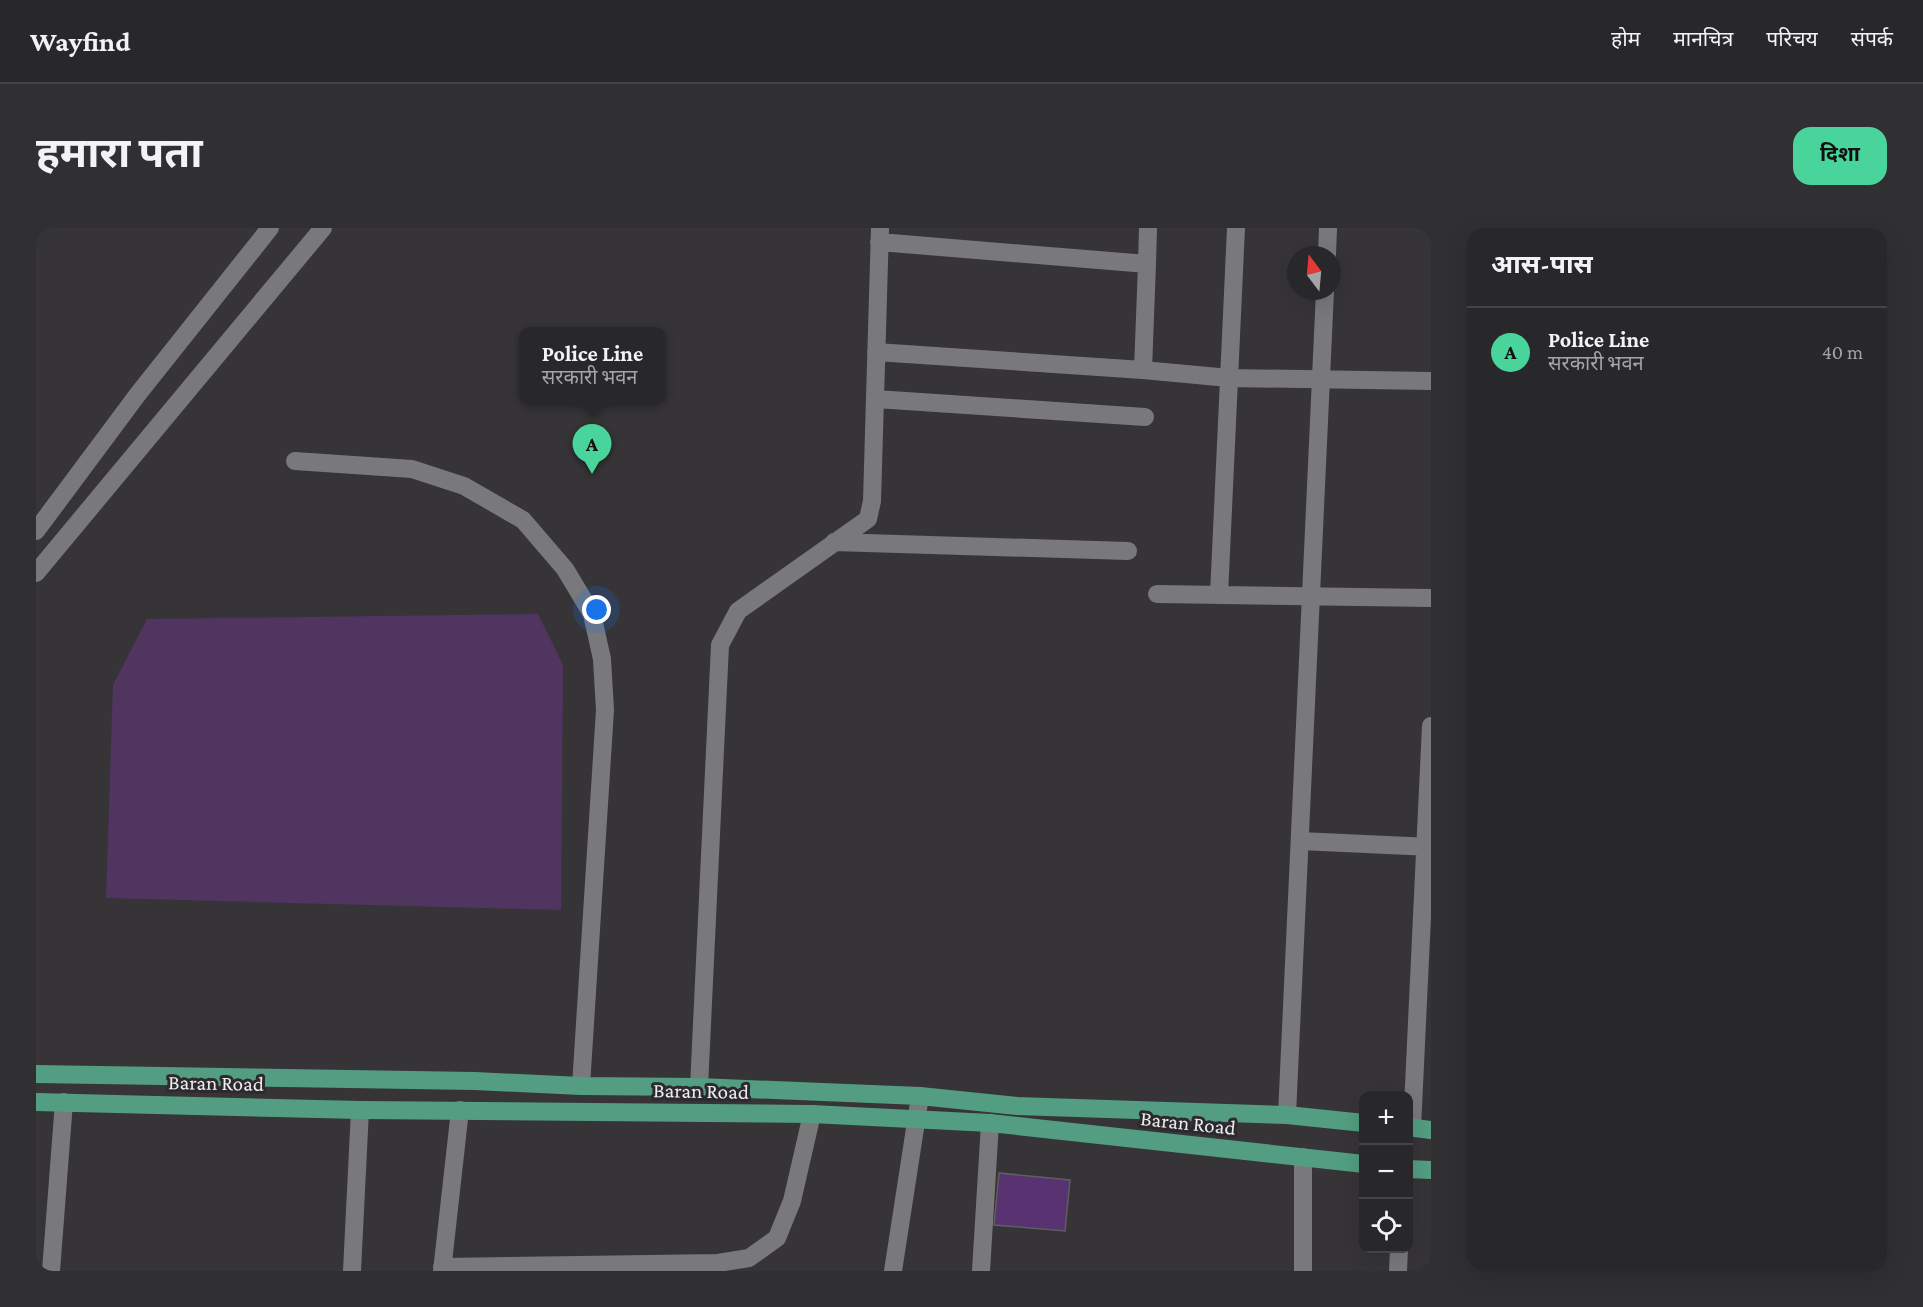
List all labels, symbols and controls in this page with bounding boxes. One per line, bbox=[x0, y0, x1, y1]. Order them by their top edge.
text: Wayfind bbox=[30, 26, 131, 57]
text: होम bbox=[1611, 27, 1640, 51]
text: मानचित्र bbox=[1673, 27, 1733, 51]
text: परिचय bbox=[1766, 27, 1818, 51]
text: संपर्क bbox=[1851, 27, 1893, 51]
button: दिशा bbox=[1793, 127, 1887, 185]
text: हमारा पता bbox=[36, 129, 203, 176]
north arrow bbox=[1287, 246, 1341, 300]
text: आस-पास bbox=[1491, 250, 1593, 279]
popup bbox=[519, 327, 666, 405]
text: Police Line bbox=[1548, 327, 1649, 352]
text: Police Line bbox=[542, 341, 643, 366]
text: A bbox=[1505, 341, 1516, 363]
text: 40 m bbox=[1822, 341, 1863, 363]
text: सरकारी भवन bbox=[1548, 352, 1644, 374]
text: सरकारी भवन bbox=[542, 366, 637, 388]
pin: A bbox=[572, 424, 612, 474]
your location bbox=[582, 595, 611, 624]
street label: Baran Road bbox=[168, 1070, 264, 1096]
street label: Baran Road bbox=[653, 1078, 749, 1104]
map controls bbox=[1359, 1091, 1413, 1253]
button: + bbox=[1359, 1091, 1413, 1145]
street label: Baran Road bbox=[1139, 1106, 1237, 1140]
button: − bbox=[1359, 1145, 1413, 1199]
button: locate bbox=[1359, 1199, 1413, 1253]

